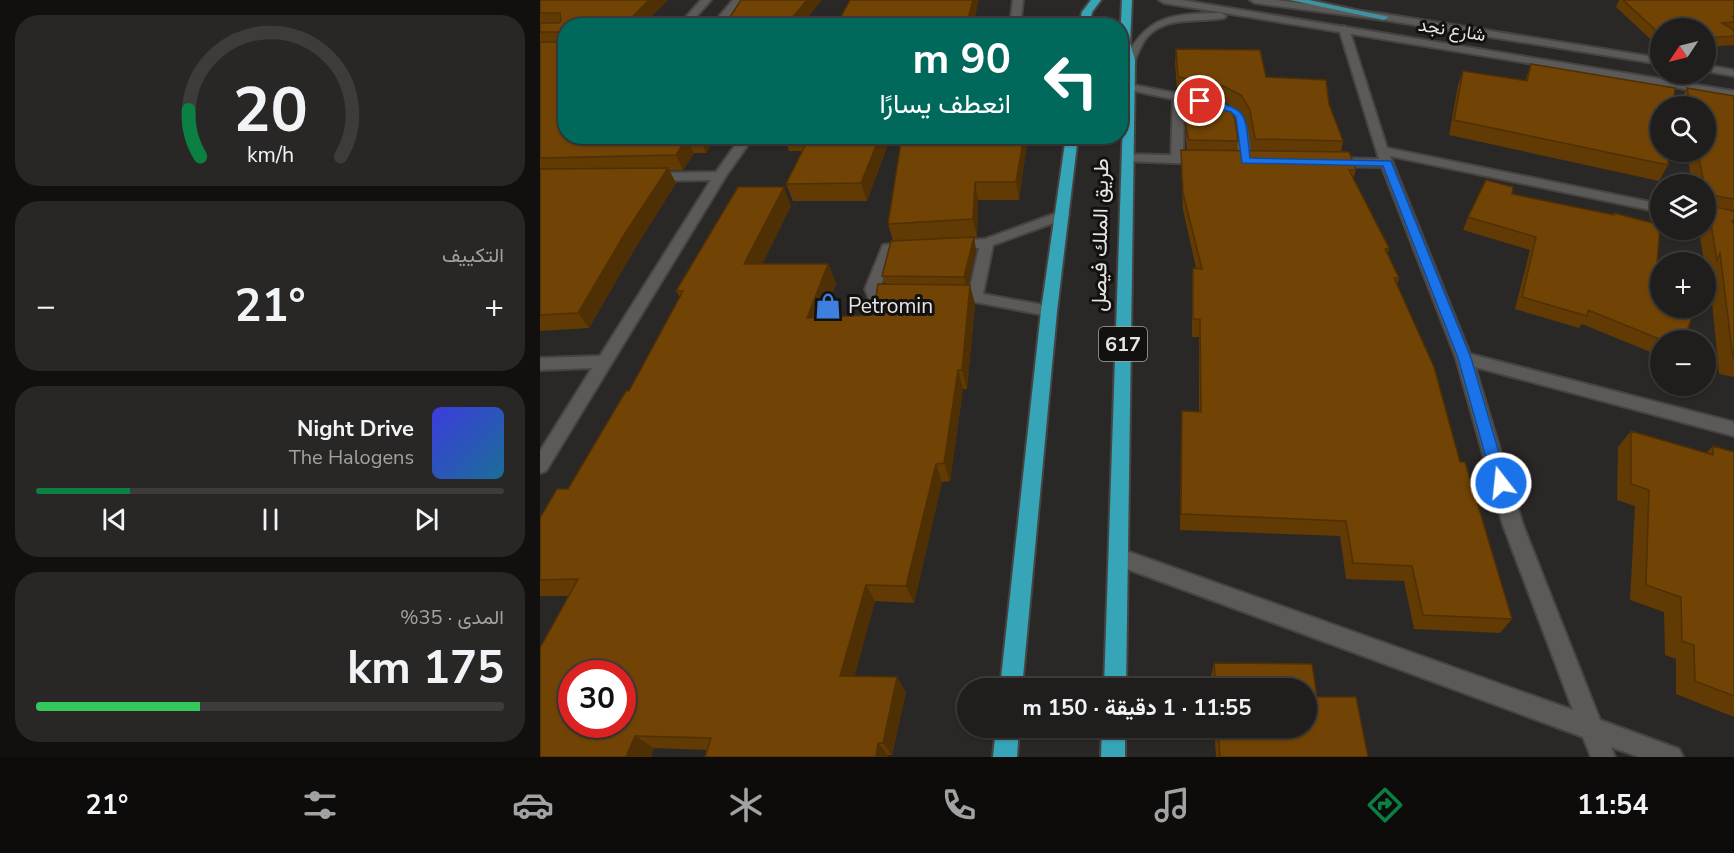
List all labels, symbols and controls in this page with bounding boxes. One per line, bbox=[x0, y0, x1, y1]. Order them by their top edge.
street label: شارع نجد bbox=[1417, 13, 1487, 47]
north arrow bbox=[1650, 18, 1716, 84]
map controls bbox=[1650, 18, 1716, 396]
text: 90 m bbox=[912, 31, 1011, 88]
icon: left bbox=[1032, 42, 1110, 120]
text: 20 bbox=[233, 68, 307, 153]
pin bbox=[1174, 75, 1225, 126]
icon: arrive bbox=[1183, 84, 1216, 117]
text: انعطف يسارًا bbox=[879, 86, 1011, 123]
button: search bbox=[1650, 96, 1716, 162]
text: km/h bbox=[246, 141, 294, 171]
street label: طريق الملك فيصل bbox=[1085, 158, 1115, 312]
button: layers bbox=[1650, 174, 1716, 240]
text: التكييف bbox=[442, 242, 504, 269]
button: + bbox=[1650, 252, 1716, 318]
text: 21° bbox=[234, 276, 306, 337]
text: − bbox=[36, 284, 56, 329]
text: + bbox=[484, 284, 504, 329]
shop icon: Petromin bbox=[813, 291, 843, 321]
place label: Petromin bbox=[848, 292, 933, 320]
road number: 617 bbox=[1099, 327, 1147, 361]
button: − bbox=[1650, 330, 1716, 396]
text: Night Drive bbox=[297, 414, 414, 444]
text: The Halogens bbox=[289, 444, 414, 471]
position arrow bbox=[1469, 451, 1533, 515]
icon: previous bbox=[98, 503, 131, 536]
icon: pause bbox=[254, 503, 287, 536]
icon: next bbox=[410, 503, 443, 536]
text: المدى · 35% bbox=[400, 604, 504, 631]
text: 175 km bbox=[347, 638, 504, 699]
speed limit sign: 30 bbox=[558, 660, 636, 738]
text: 11:55 · 1 دقيقة · 150 m bbox=[1023, 693, 1251, 723]
icon: filters bbox=[299, 784, 341, 826]
icon: car bbox=[512, 784, 554, 826]
icon: climate bbox=[725, 784, 767, 826]
icon: phone bbox=[938, 784, 980, 826]
icon: music bbox=[1151, 784, 1193, 826]
icon: directions bbox=[1364, 784, 1406, 826]
text: 21° bbox=[86, 787, 128, 824]
text: 11:54 bbox=[1577, 787, 1649, 824]

